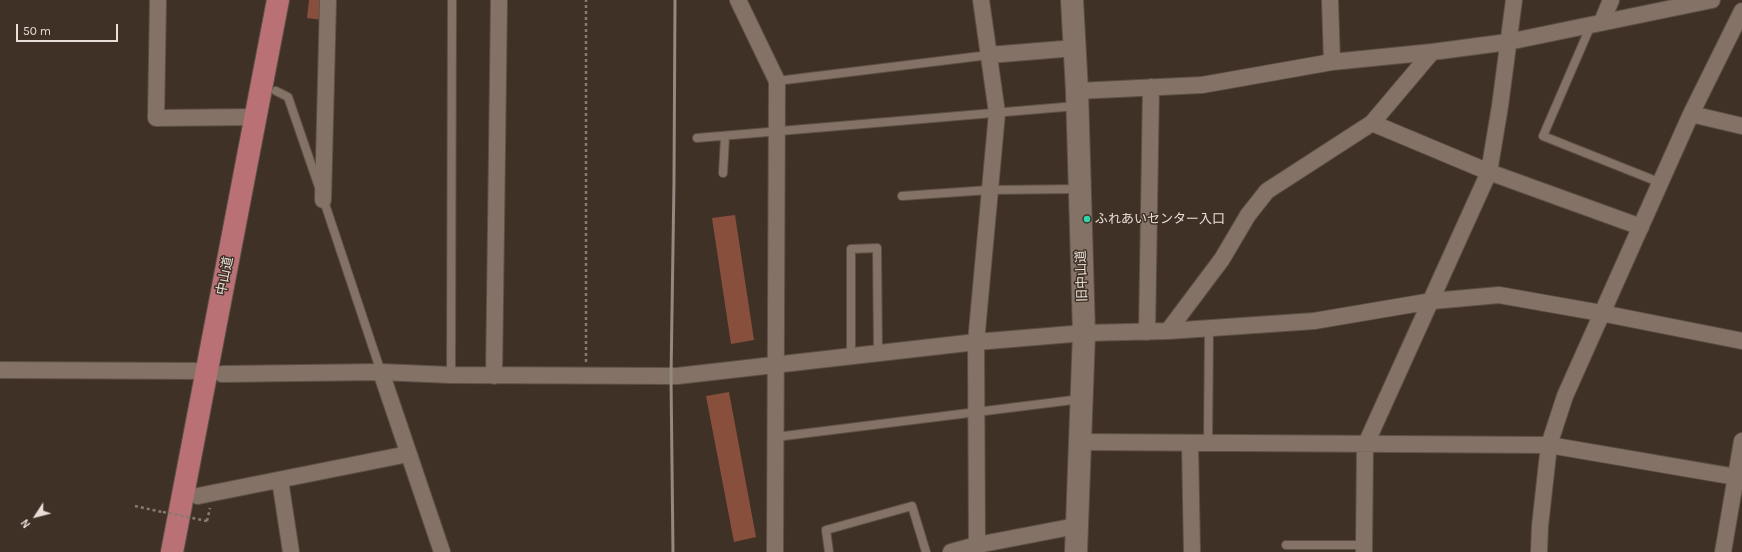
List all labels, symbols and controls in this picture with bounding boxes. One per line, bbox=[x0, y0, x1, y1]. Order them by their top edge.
scale bar bbox=[18, 16, 120, 42]
text: 50 m bbox=[23, 24, 51, 38]
place label: ふれあいセンター入口 bbox=[1095, 211, 1225, 227]
marker: ふれあいセンター入口 bbox=[1082, 214, 1092, 224]
street label: 旧中山道 bbox=[1073, 250, 1091, 302]
street label: 中山道 bbox=[214, 255, 236, 297]
north arrow bbox=[16, 496, 56, 536]
text: N bbox=[18, 516, 33, 530]

